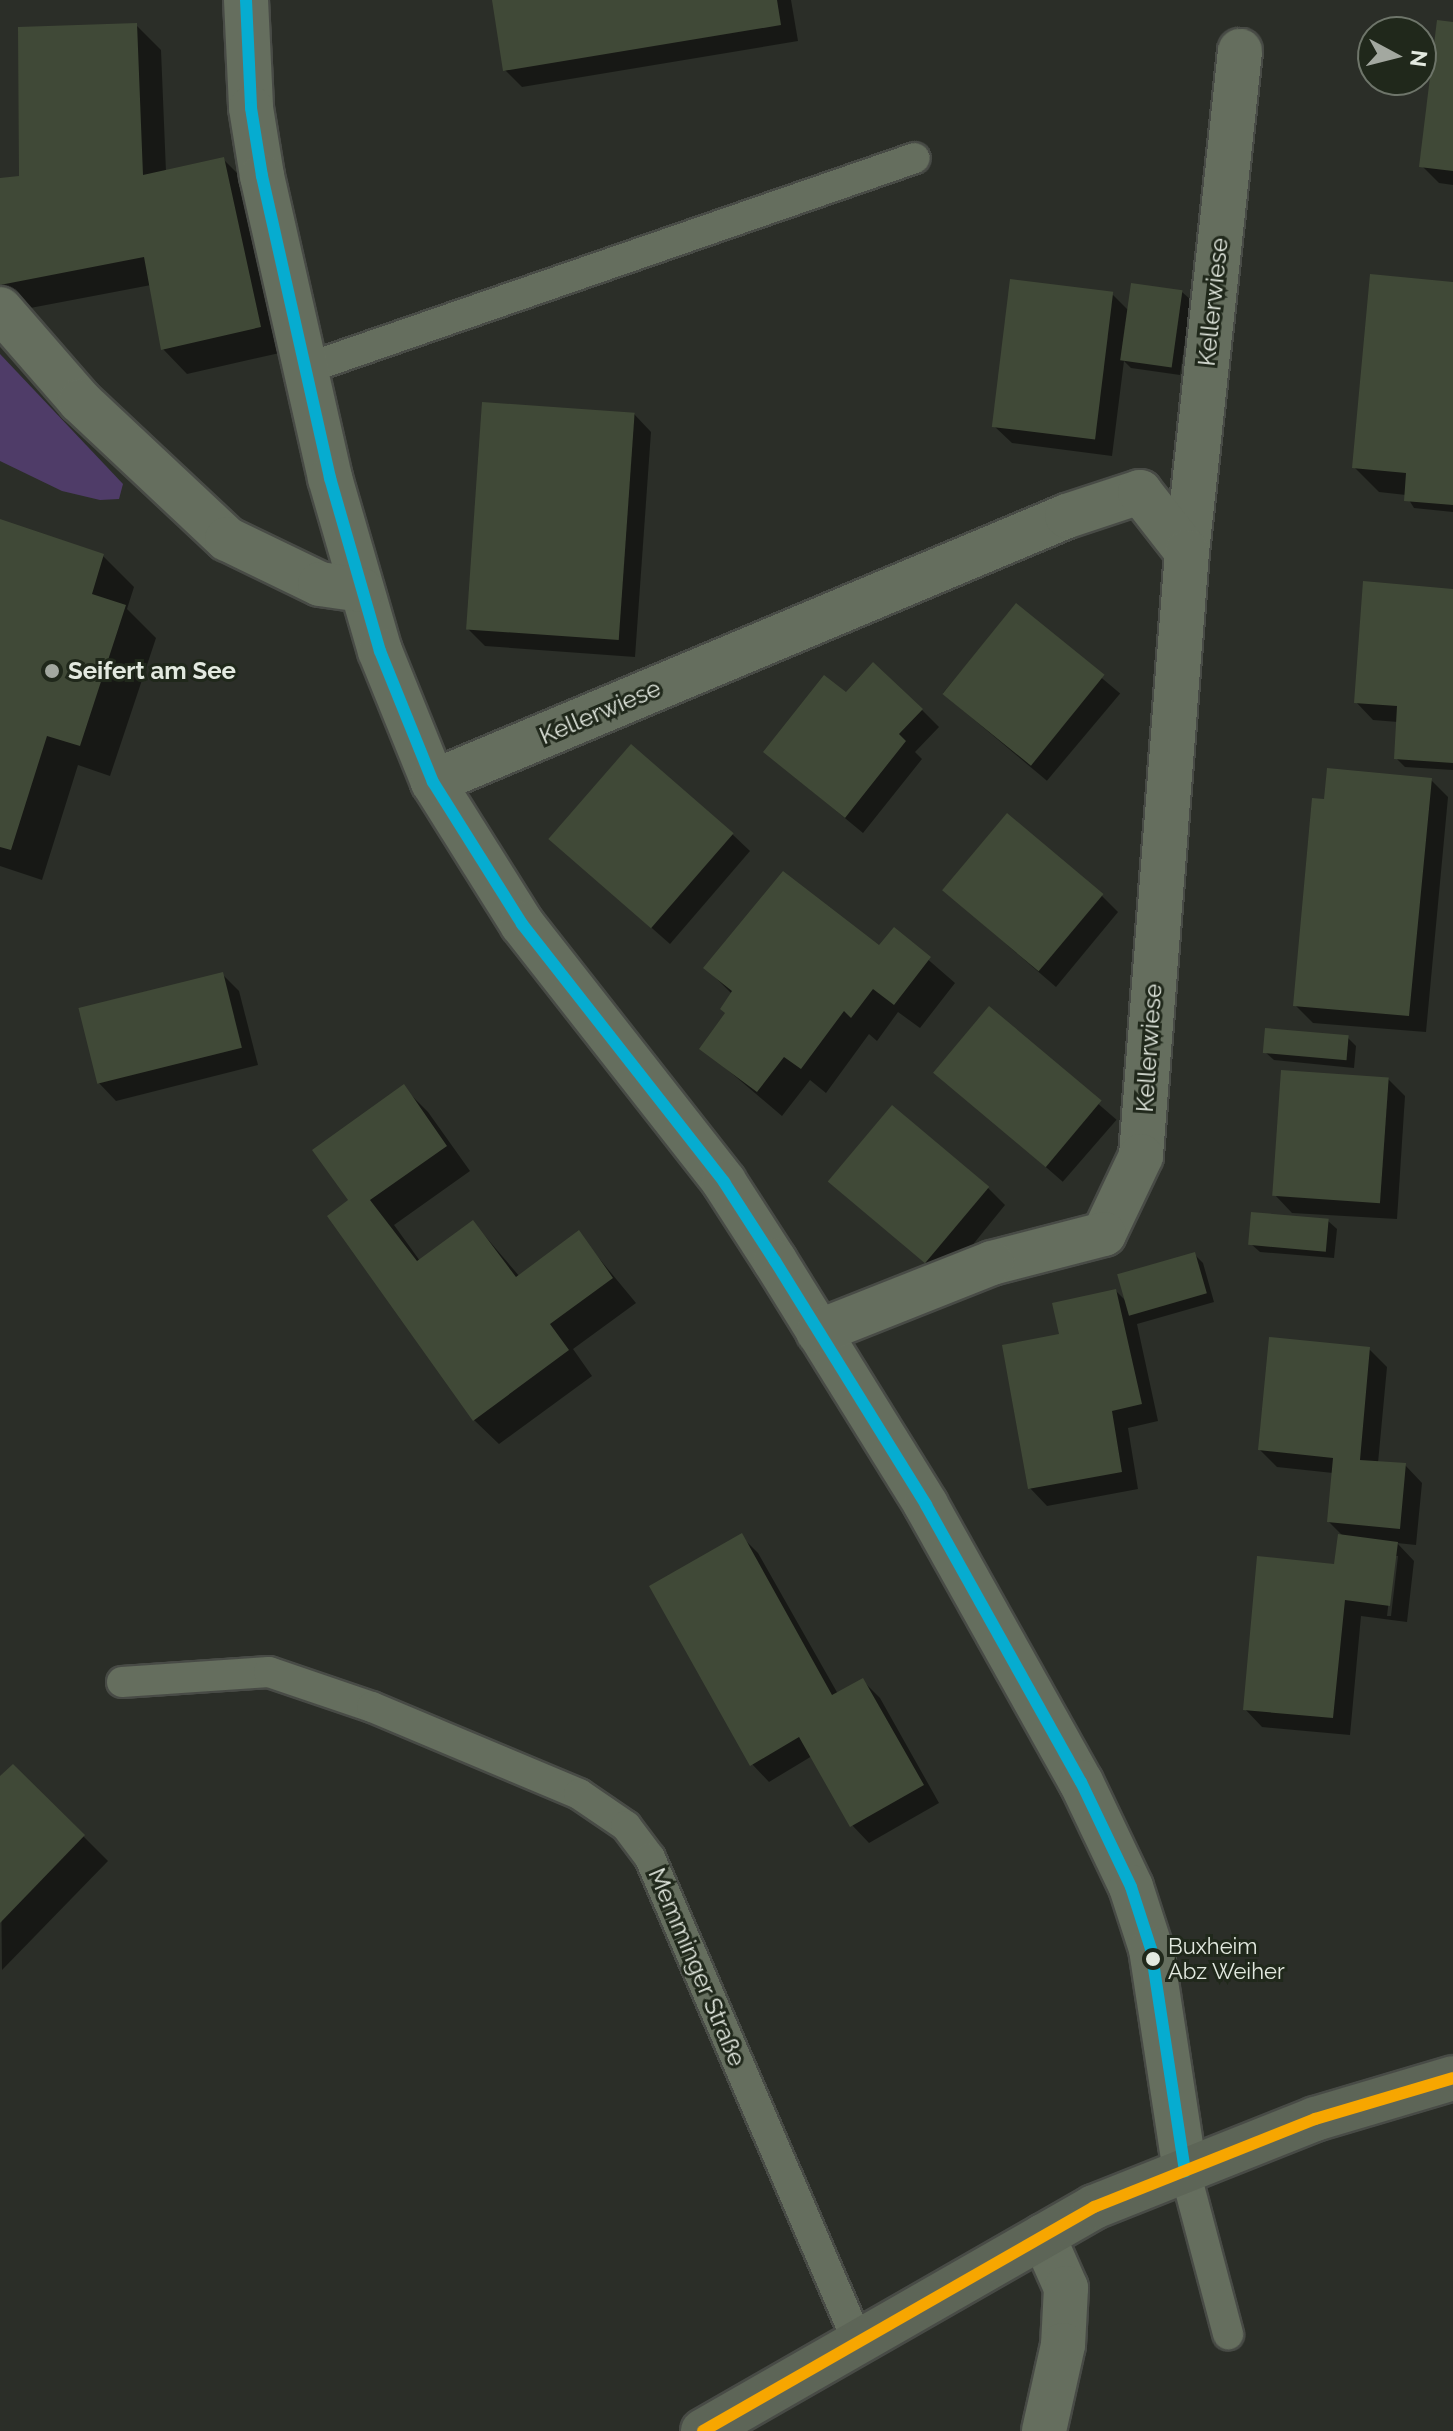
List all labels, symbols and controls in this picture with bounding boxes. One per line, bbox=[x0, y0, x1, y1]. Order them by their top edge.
north arrow bbox=[1357, 16, 1437, 96]
text: N bbox=[1405, 49, 1433, 69]
street label: Kellerwiese bbox=[1192, 236, 1234, 368]
place label: Seifert am See bbox=[68, 657, 236, 685]
marker: Seifert am See bbox=[43, 662, 61, 680]
street label: Kellerwiese bbox=[535, 674, 665, 750]
street label: Kellerwiese bbox=[1130, 983, 1168, 1113]
street label: Memminger Straße bbox=[642, 1863, 752, 2071]
place label: Buxheim Abz Weiher bbox=[1168, 1933, 1285, 1984]
marker: Buxheim Abz Weiher bbox=[1145, 1951, 1161, 1967]

